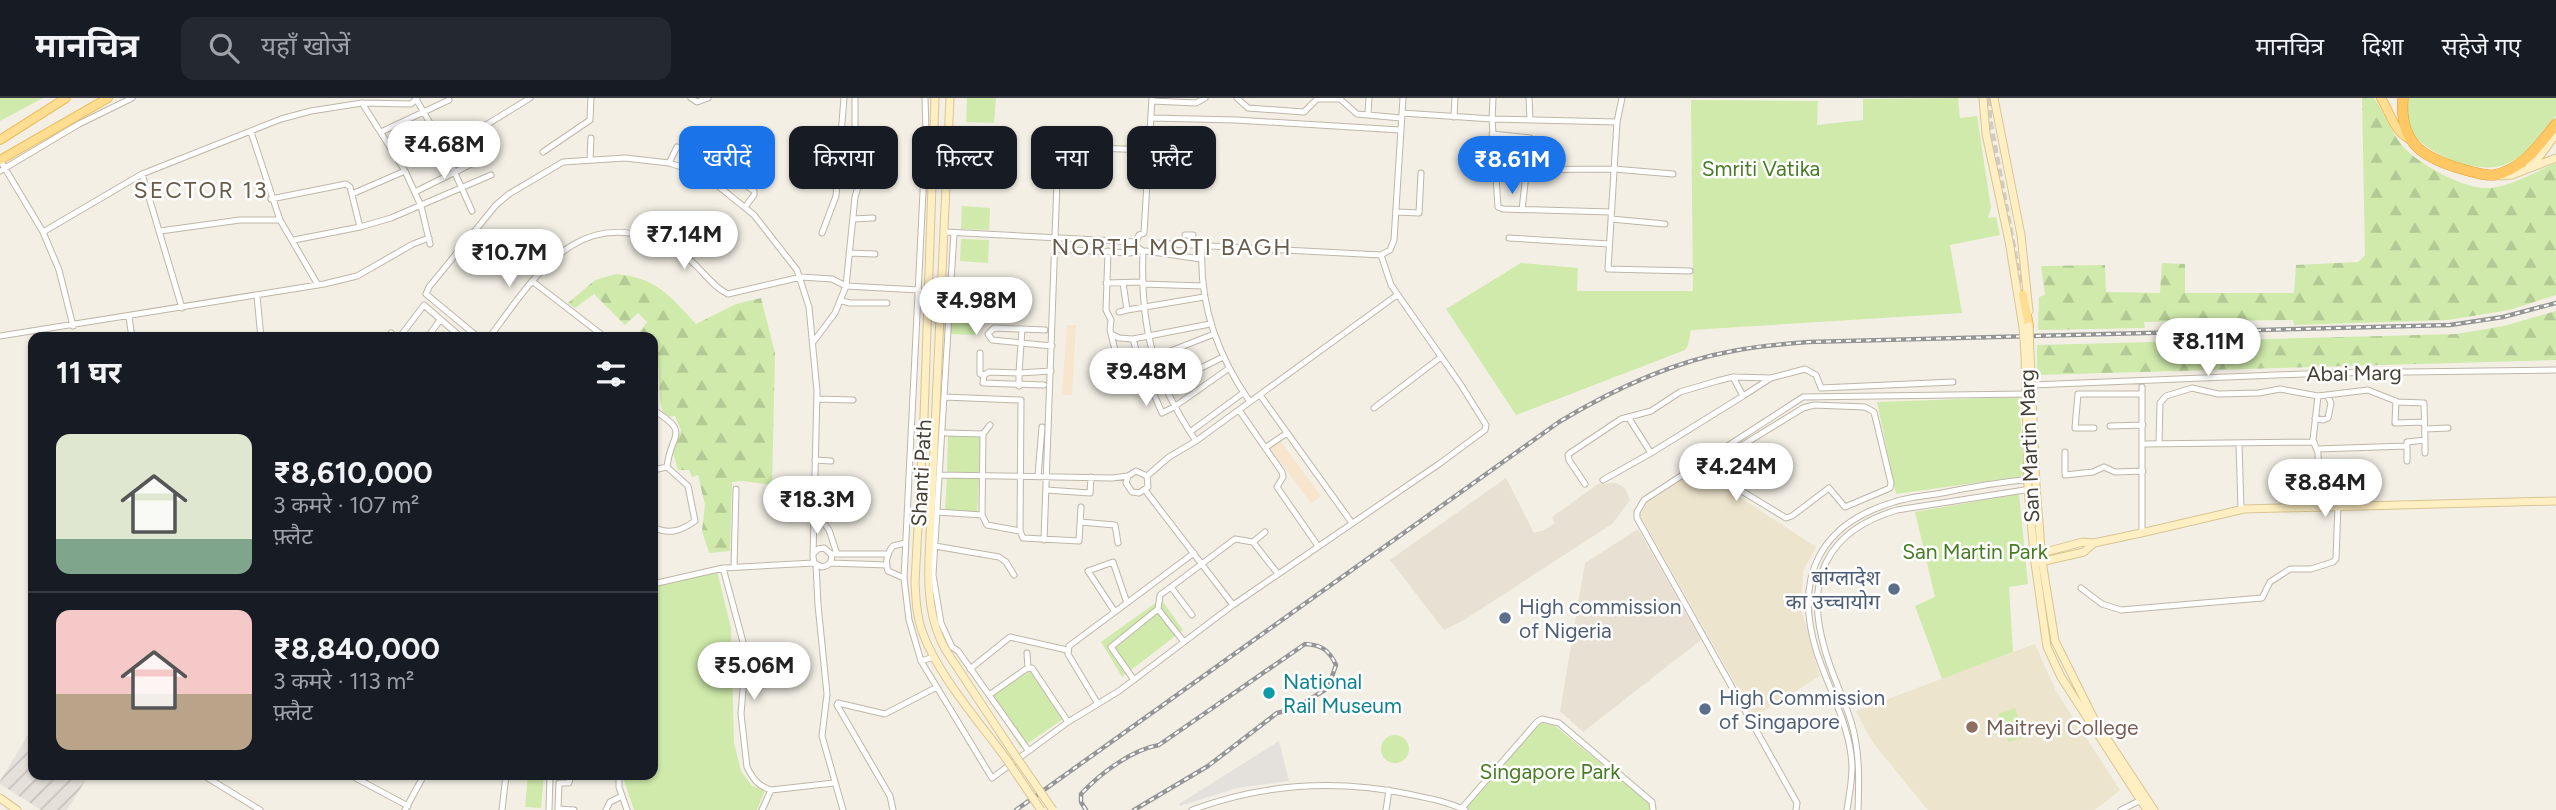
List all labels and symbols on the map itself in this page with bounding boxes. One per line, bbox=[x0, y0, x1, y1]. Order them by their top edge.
pin: ₹4.68M bbox=[387, 122, 501, 181]
pin: ₹8.61M bbox=[1455, 136, 1569, 196]
park label: Smriti Vatika bbox=[1702, 156, 1820, 181]
district label: SECTOR 13 bbox=[134, 176, 268, 204]
pin: ₹7.14M bbox=[627, 212, 741, 271]
pin: ₹10.7M bbox=[452, 230, 566, 289]
district label: NORTH MOTI BAGH bbox=[1051, 233, 1293, 261]
pin: ₹4.98M bbox=[919, 278, 1033, 337]
pin: ₹8.11M bbox=[2151, 318, 2265, 378]
pin: ₹9.48M bbox=[1089, 348, 1203, 408]
street label: Abai Marg bbox=[2306, 360, 2402, 386]
street label: San Martin Marg bbox=[2014, 369, 2044, 523]
street label: Shanti Path bbox=[906, 419, 936, 527]
pin: ₹4.24M bbox=[1679, 444, 1793, 503]
pin: ₹8.84M bbox=[2268, 460, 2382, 519]
pin: ₹18.3M bbox=[760, 476, 874, 536]
park label: San Martin Park bbox=[1902, 539, 2049, 564]
place label: बांग्लादेश का उच्चायोग bbox=[1786, 565, 1881, 614]
marker: बांग्लादेश का उच्चायोग bbox=[1886, 581, 1902, 597]
place label: High commission of Nigeria bbox=[1519, 594, 1681, 643]
marker: High commission of Nigeria bbox=[1497, 610, 1513, 626]
pin: ₹5.06M bbox=[697, 642, 811, 702]
place label: National Rail Museum bbox=[1283, 669, 1402, 718]
marker: National Rail Museum bbox=[1261, 685, 1277, 701]
place label: High Commission of Singapore bbox=[1719, 685, 1885, 734]
marker: High Commission of Singapore bbox=[1697, 701, 1713, 717]
place label: Maitreyi College bbox=[1986, 715, 2139, 740]
marker: Maitreyi College bbox=[1964, 719, 1980, 735]
park label: Singapore Park bbox=[1480, 759, 1621, 784]

